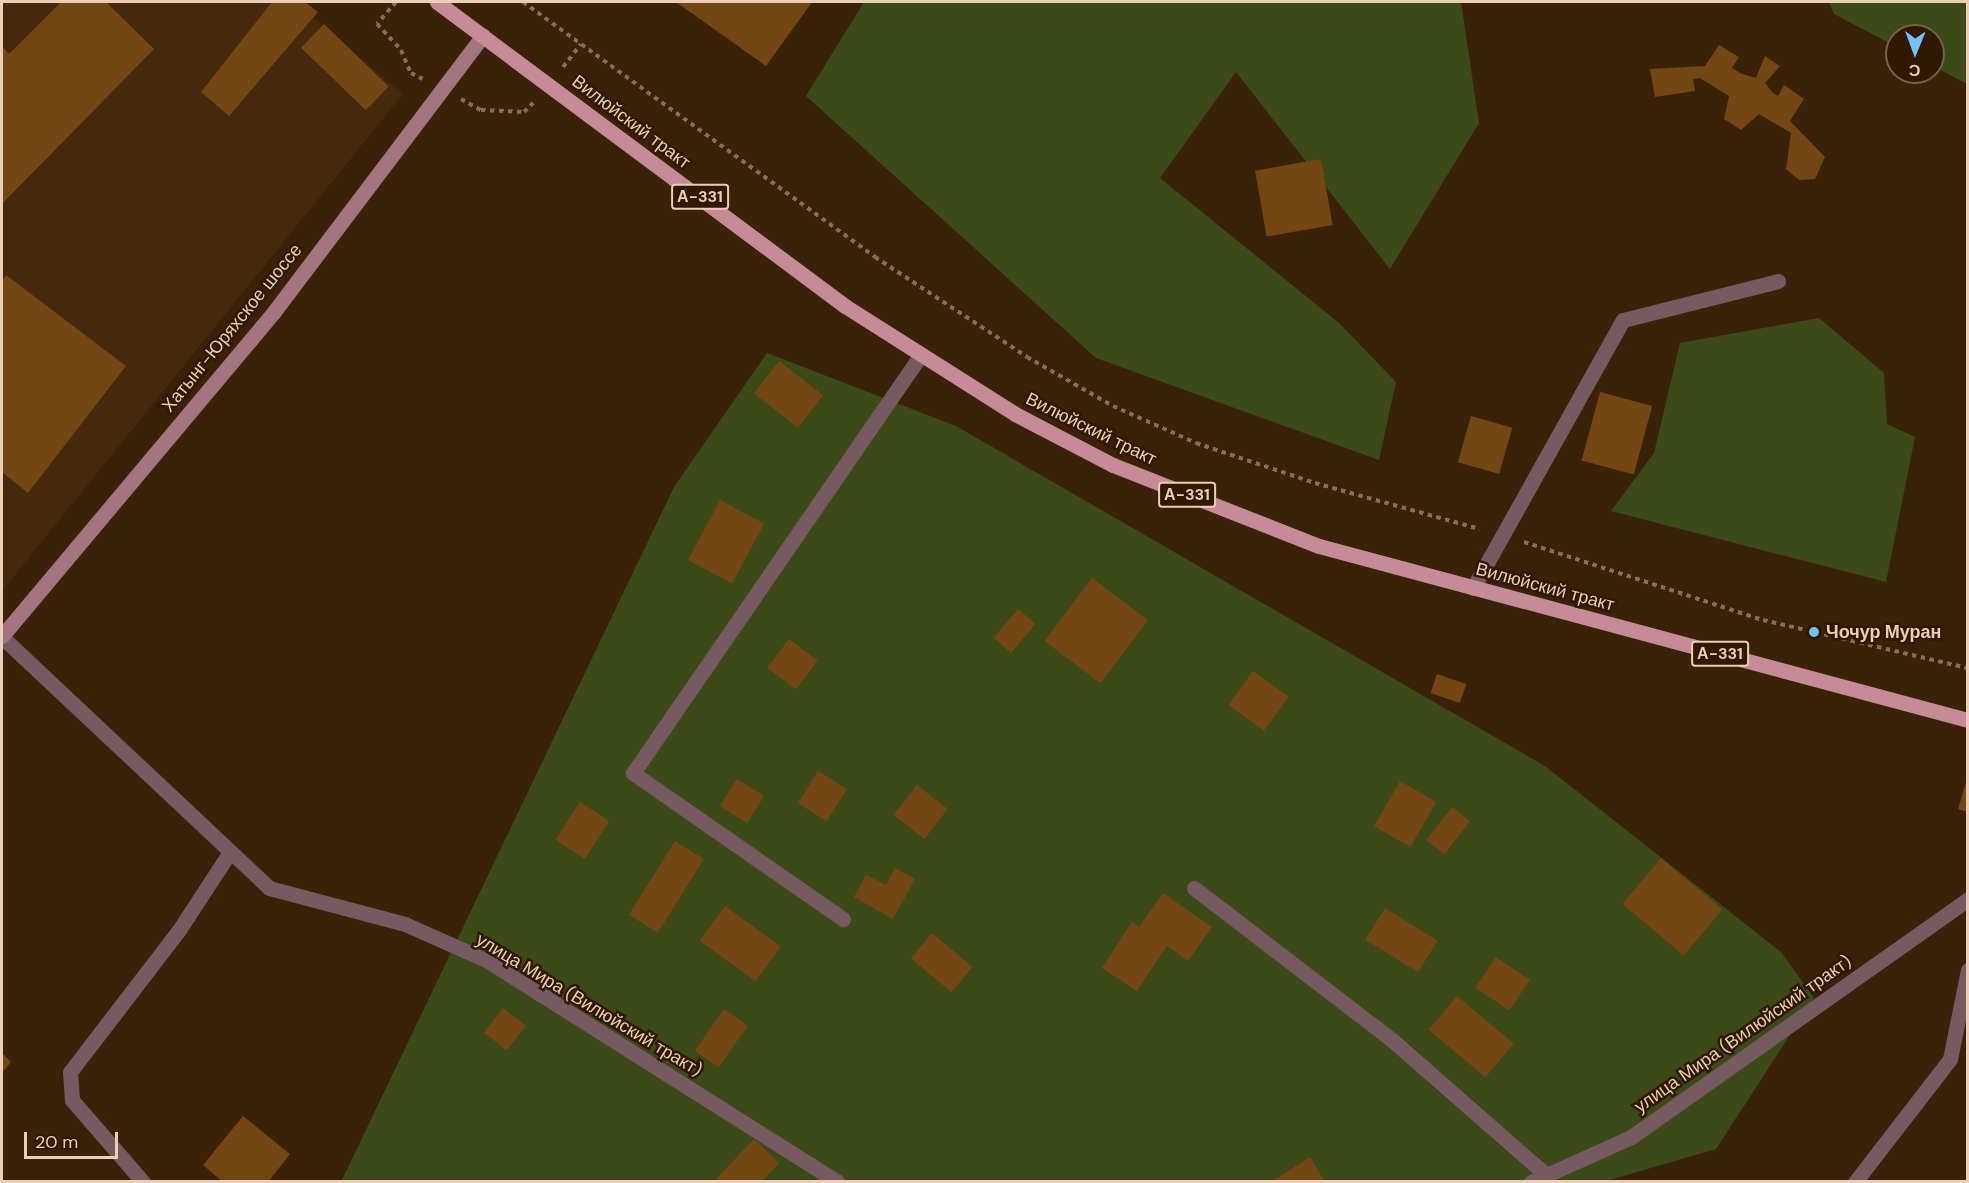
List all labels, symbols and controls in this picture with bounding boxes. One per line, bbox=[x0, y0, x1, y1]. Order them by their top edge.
north arrow bbox=[1885, 24, 1945, 84]
text: С bbox=[1909, 60, 1921, 81]
street label: Вилюйский тракт bbox=[568, 71, 694, 173]
road number: А-331 bbox=[670, 184, 730, 210]
street label: Хатынг-Юряхское шоссе bbox=[158, 240, 306, 416]
street label: Вилюйский тракт bbox=[1022, 388, 1160, 470]
road number: А-331 bbox=[1157, 482, 1217, 508]
street label: Вилюйский тракт bbox=[1473, 558, 1617, 616]
place label: Чочур Муран bbox=[1826, 621, 1941, 643]
marker: Чочур Муран bbox=[1807, 625, 1821, 639]
road number: А-331 bbox=[1690, 641, 1750, 667]
street label: улица Мира (Вилюйский тракт) bbox=[472, 929, 706, 1081]
street label: улица Мира (Вилюйский тракт) bbox=[1630, 951, 1856, 1117]
scale bar bbox=[27, 1120, 122, 1158]
text: 20 m bbox=[35, 1130, 78, 1154]

